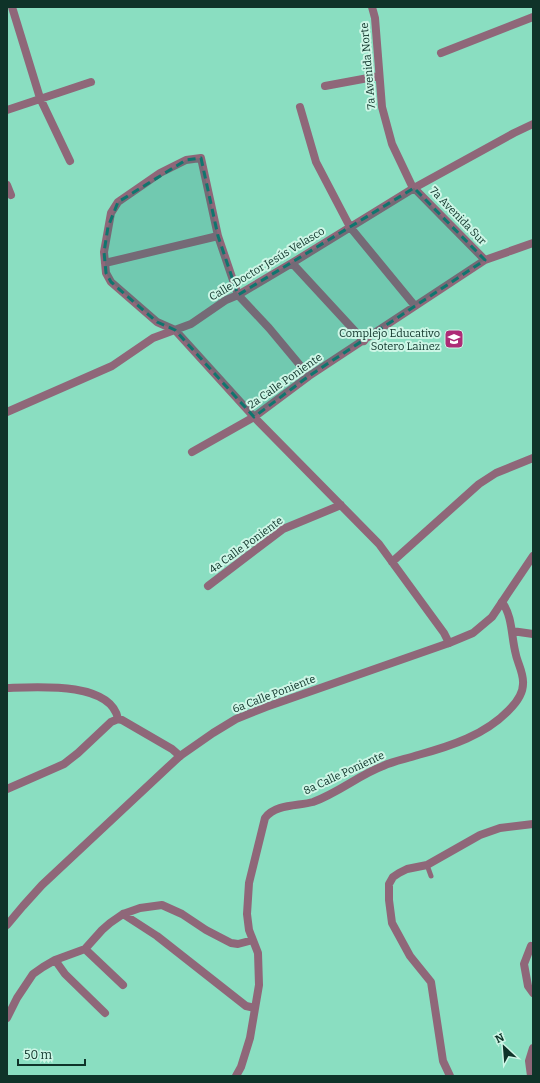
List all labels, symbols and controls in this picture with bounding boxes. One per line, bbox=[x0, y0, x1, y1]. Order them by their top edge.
street label: 7a Avenida Norte bbox=[358, 22, 378, 110]
street label: 7a Avenida Sur bbox=[427, 184, 489, 248]
street label: Calle Doctor Jesús Velasco bbox=[207, 224, 327, 304]
place label: Complejo Educativo Sotero Lainez bbox=[339, 327, 440, 353]
school or university icon: Complejo Educativo Sotero Lainez bbox=[443, 328, 465, 350]
street label: 2a Calle Poniente bbox=[245, 351, 325, 411]
street label: 4a Calle Poniente bbox=[207, 514, 285, 576]
street label: 6a Calle Poniente bbox=[231, 672, 317, 716]
street label: 8a Calle Poniente bbox=[301, 749, 387, 797]
north arrow bbox=[484, 1027, 524, 1067]
text: N bbox=[493, 1031, 507, 1046]
scale bar bbox=[18, 1041, 85, 1067]
text: 50 m bbox=[24, 1048, 53, 1062]

